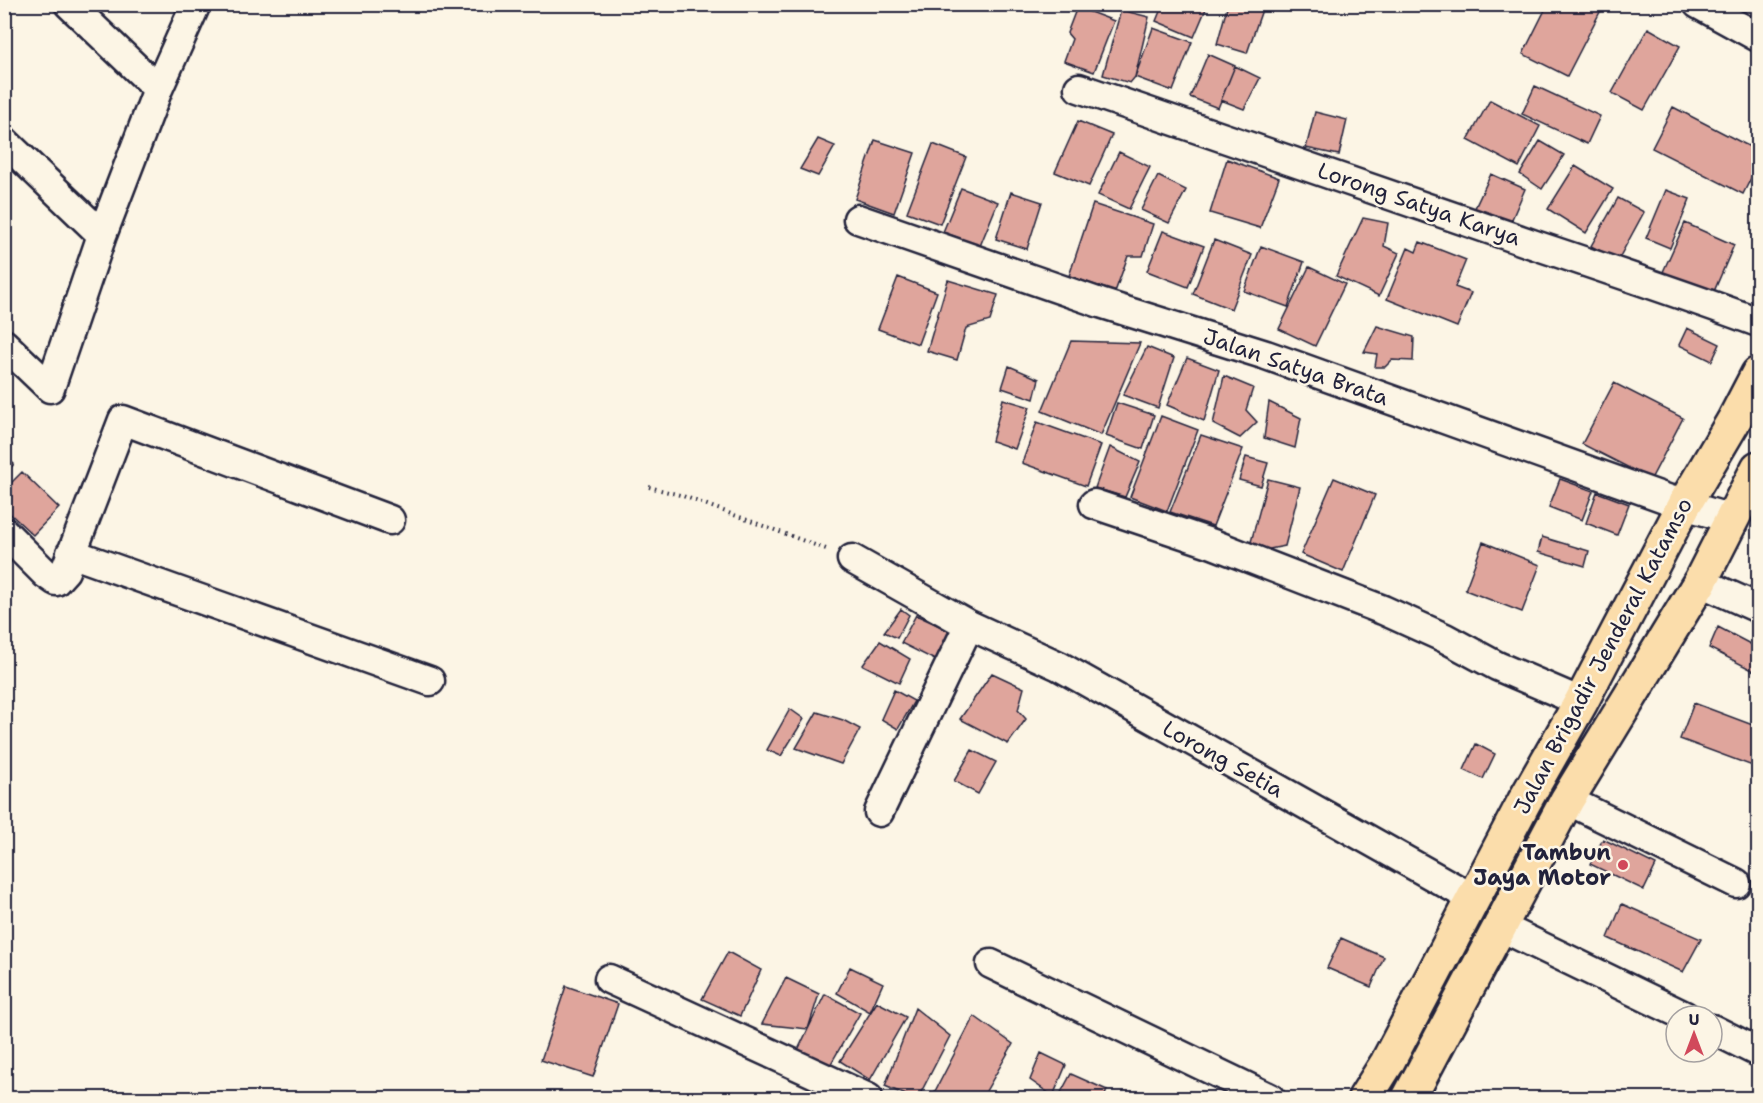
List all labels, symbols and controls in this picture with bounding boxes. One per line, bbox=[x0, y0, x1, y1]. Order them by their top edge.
street label: Lorong Satya Karya bbox=[1314, 156, 1525, 252]
street label: Jalan Satya Brata bbox=[1200, 322, 1393, 412]
street label: Jalan Brigadir Jenderal Katamso bbox=[1507, 493, 1699, 819]
street label: Lorong Setia bbox=[1157, 714, 1289, 804]
place label: Tambun Jaya Motor bbox=[1473, 838, 1611, 892]
marker: Tambun Jaya Motor bbox=[1616, 858, 1630, 872]
north arrow bbox=[1664, 1004, 1724, 1064]
text: U bbox=[1689, 1009, 1700, 1030]

